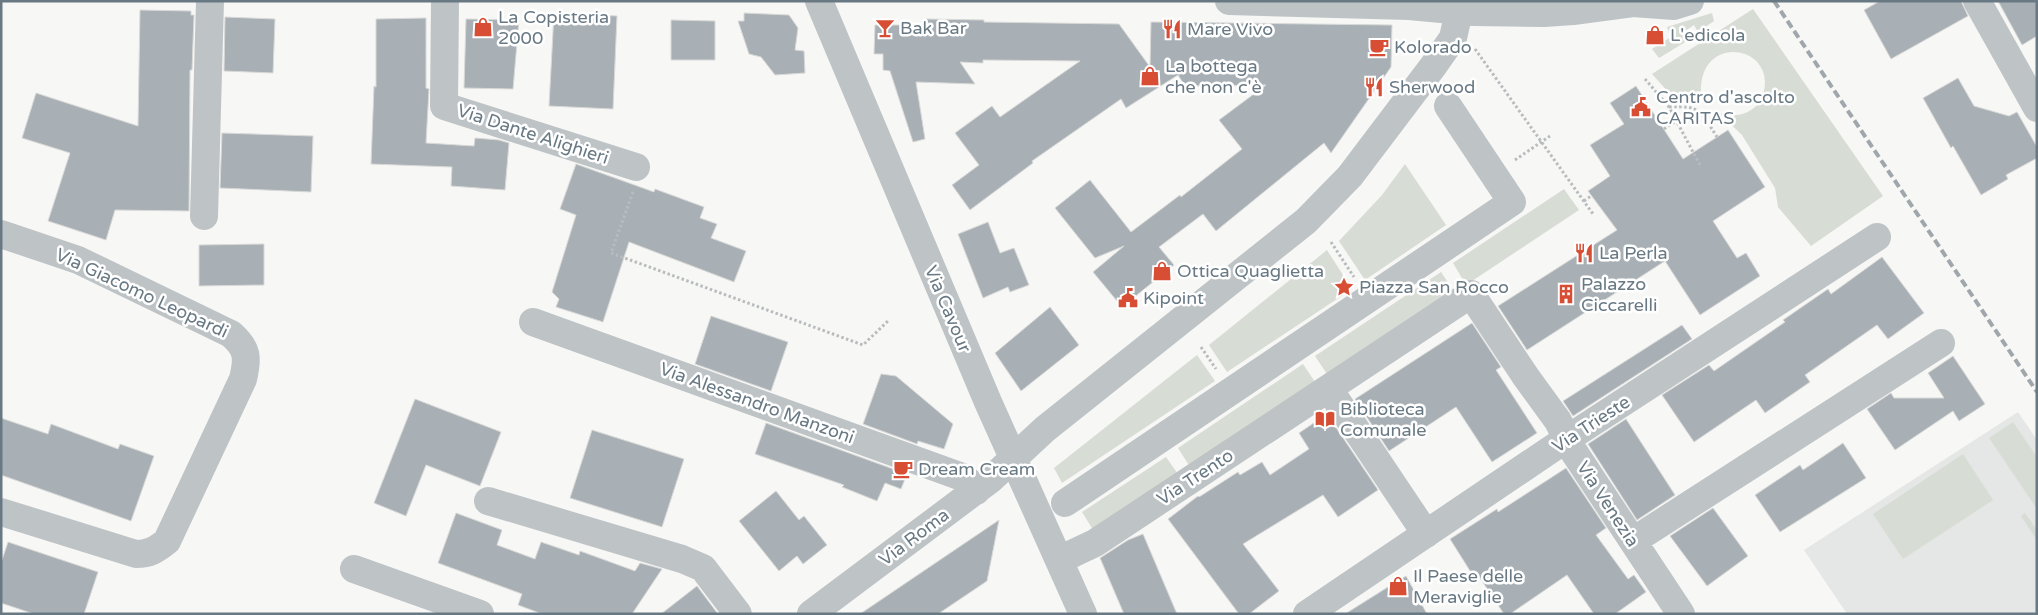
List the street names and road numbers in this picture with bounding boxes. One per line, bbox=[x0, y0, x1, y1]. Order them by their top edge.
street label: Via Dante Alighieri bbox=[454, 99, 612, 169]
street label: Via Giacomo Leopardi bbox=[52, 243, 232, 343]
street label: Via Cavour bbox=[920, 262, 976, 356]
street label: Via Alessandro Manzoni bbox=[657, 358, 857, 448]
street label: Via Trieste bbox=[1548, 391, 1634, 457]
street label: Via Trento bbox=[1153, 444, 1237, 510]
street label: Via Venezia bbox=[1572, 457, 1644, 551]
street label: Via Roma bbox=[875, 504, 953, 570]

